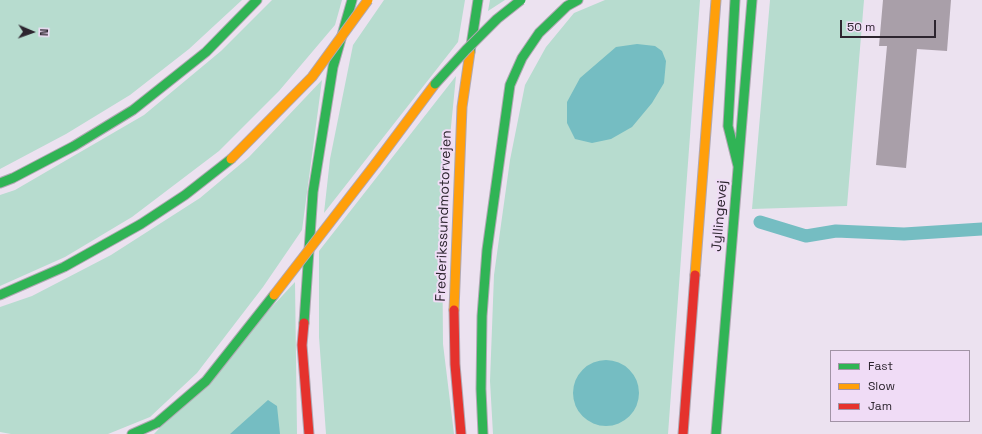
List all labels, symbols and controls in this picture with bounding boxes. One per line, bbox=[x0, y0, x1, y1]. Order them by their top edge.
north arrow bbox=[12, 12, 52, 52]
scale bar bbox=[842, 12, 938, 38]
text: 50 m bbox=[847, 19, 875, 35]
text: N bbox=[37, 28, 51, 36]
street label: Frederikssundmotorvejen bbox=[433, 130, 455, 302]
street label: Jyllingevej bbox=[709, 180, 731, 252]
legend bbox=[830, 350, 970, 422]
text: Fast bbox=[868, 358, 893, 374]
text: Slow bbox=[868, 378, 895, 394]
text: Jam bbox=[868, 398, 892, 414]

